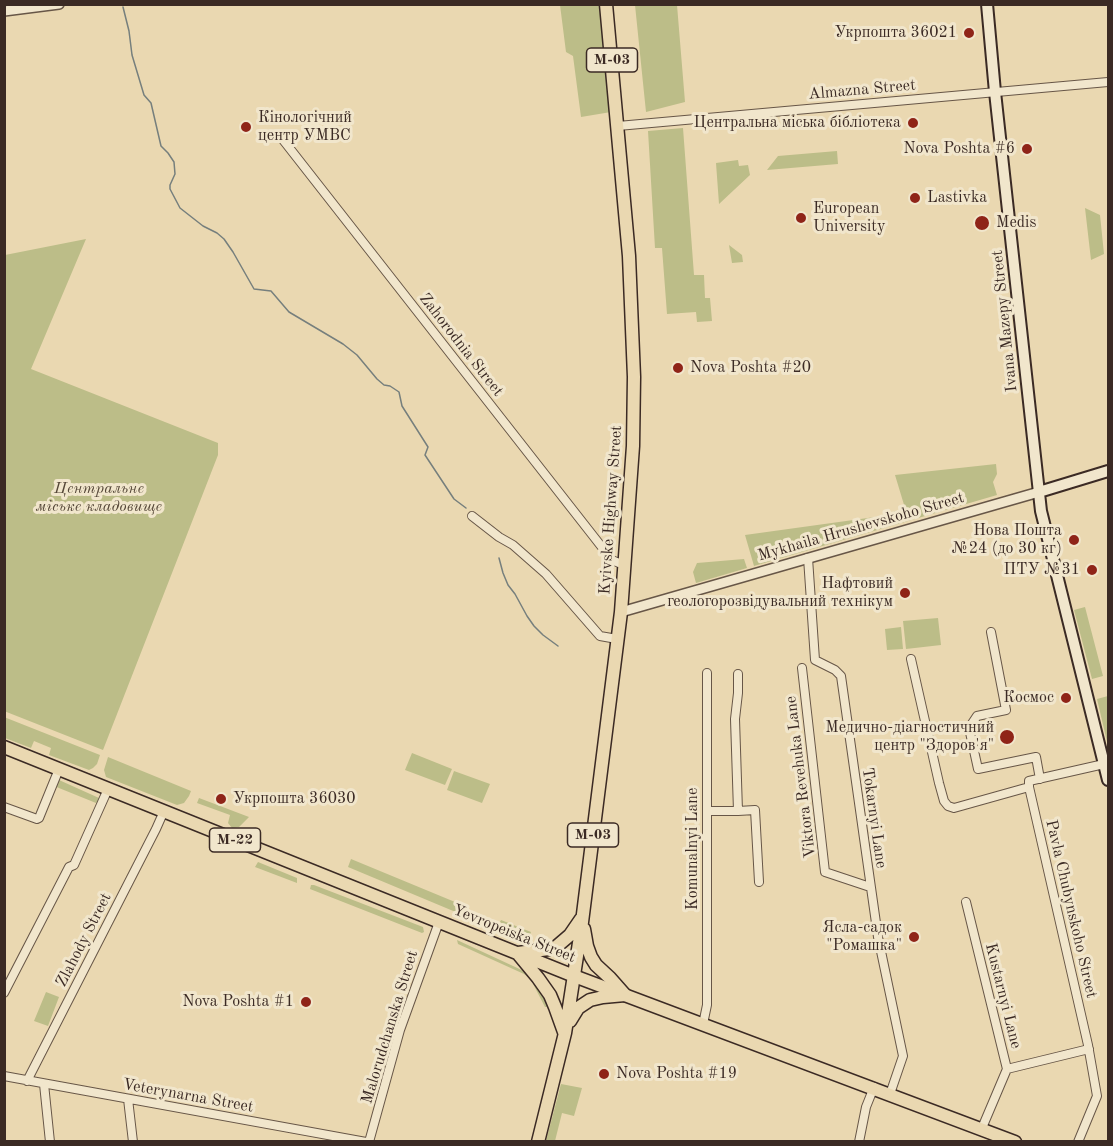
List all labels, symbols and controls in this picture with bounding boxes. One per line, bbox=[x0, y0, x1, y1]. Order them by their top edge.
place label: Укрпошта 36021 bbox=[835, 23, 957, 43]
marker: Укрпошта 36021 bbox=[962, 26, 976, 40]
road number: М-03 bbox=[586, 48, 638, 72]
street label: Almazna Street bbox=[808, 76, 916, 104]
place label: Кінологічний центр УМВС bbox=[258, 108, 352, 146]
place label: Центральна міська бібліотека bbox=[694, 113, 901, 133]
marker: Центральна міська бібліотека bbox=[906, 116, 920, 130]
marker: Кінологічний центр УМВС bbox=[239, 120, 253, 134]
place label: Nova Poshta #6 bbox=[903, 139, 1015, 159]
marker: Nova Poshta #6 bbox=[1020, 142, 1034, 156]
place label: Lastivka bbox=[927, 188, 987, 208]
marker: Lastivka bbox=[908, 191, 922, 205]
place label: European University bbox=[813, 199, 885, 237]
marker: European University bbox=[794, 211, 808, 225]
place label: Medis bbox=[996, 213, 1036, 233]
marker: Medis bbox=[973, 214, 991, 232]
street label: Ivana Mazepy Street bbox=[988, 249, 1022, 393]
street label: Zahorodnia Street bbox=[415, 290, 507, 400]
place label: Nova Poshta #20 bbox=[690, 358, 811, 378]
marker: Nova Poshta #20 bbox=[671, 361, 685, 375]
street label: Kyivske Highway Street bbox=[596, 425, 626, 595]
park label: Центральне міське кладовище bbox=[36, 479, 162, 517]
street label: Mykhaila Hrushevskoho Street bbox=[756, 488, 966, 566]
place label: Нова Пошта №24 (до 30 кг) bbox=[952, 521, 1062, 559]
marker: Нова Пошта №24 (до 30 кг) bbox=[1067, 533, 1081, 547]
place label: ПТУ №31 bbox=[1003, 560, 1080, 580]
marker: ПТУ №31 bbox=[1085, 563, 1099, 577]
place label: Нафтовий геологорозвідувальний технікум bbox=[667, 574, 893, 612]
marker: Нафтовий геологорозвідувальний технікум bbox=[898, 586, 912, 600]
place label: Космос bbox=[1003, 688, 1054, 708]
marker: Космос bbox=[1059, 691, 1073, 705]
street label: Viktora Revehuka Lane bbox=[782, 695, 820, 859]
place label: Медично-діагностичний центр "Здоров'я" bbox=[825, 718, 994, 756]
marker: Медично-діагностичний центр "Здоров'я" bbox=[998, 728, 1016, 746]
street label: Tokarnyi Lane bbox=[857, 766, 891, 870]
street label: Komunalnyi Lane bbox=[683, 788, 703, 910]
place label: Укрпошта 36030 bbox=[233, 789, 355, 809]
marker: Укрпошта 36030 bbox=[214, 792, 228, 806]
street label: Pavla Chubynskoho Street bbox=[1041, 818, 1101, 1000]
road number: М-03 bbox=[568, 823, 618, 847]
road number: М-22 bbox=[210, 828, 260, 852]
street label: Zlahody Street bbox=[52, 890, 116, 990]
street label: Yevropeiska Street bbox=[450, 901, 578, 967]
place label: Ясла-садок "Ромашка" bbox=[822, 918, 902, 956]
marker: Ясла-садок "Ромашка" bbox=[907, 930, 921, 944]
street label: Kustarnyi Lane bbox=[981, 941, 1025, 1051]
street label: Malorudchanska Street bbox=[358, 948, 422, 1106]
place label: Nova Poshta #1 bbox=[182, 992, 294, 1012]
marker: Nova Poshta #1 bbox=[299, 995, 313, 1009]
place label: Nova Poshta #19 bbox=[616, 1064, 737, 1084]
marker: Nova Poshta #19 bbox=[597, 1067, 611, 1081]
street label: Veterynarna Street bbox=[121, 1075, 255, 1117]

